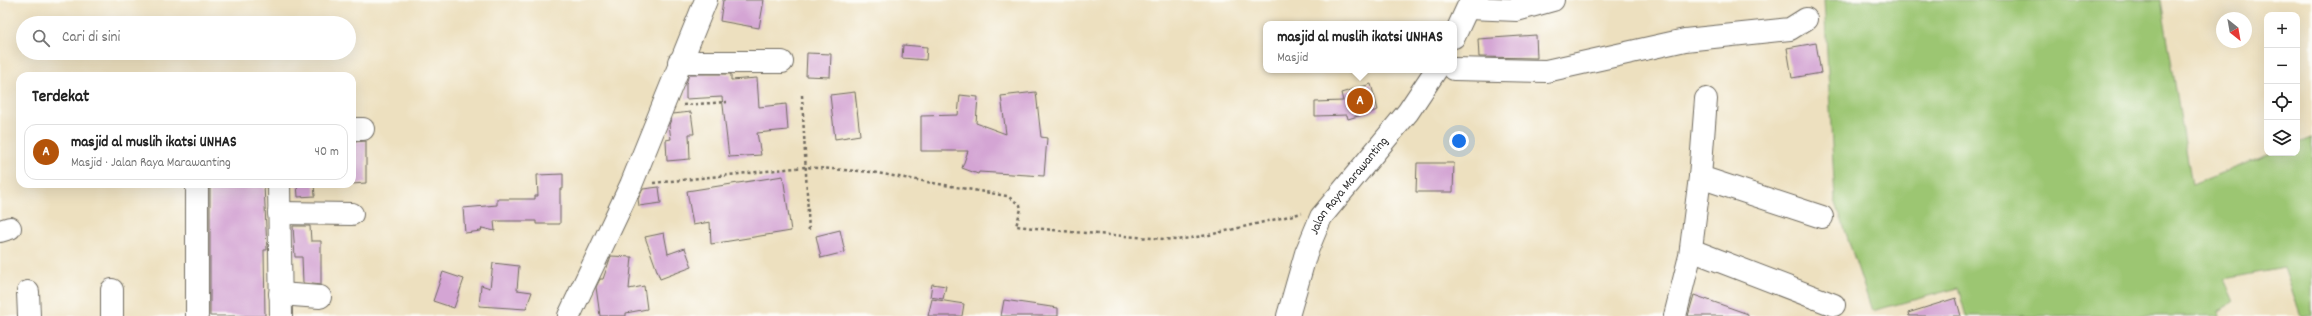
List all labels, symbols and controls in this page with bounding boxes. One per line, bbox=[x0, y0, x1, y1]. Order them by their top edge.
north arrow bbox=[2216, 12, 2252, 48]
map controls bbox=[2264, 12, 2300, 156]
button: + bbox=[2264, 12, 2300, 48]
search box bbox=[16, 16, 356, 60]
popup bbox=[1263, 21, 1457, 73]
icon: search bbox=[30, 27, 52, 49]
text: Cari di sini bbox=[62, 27, 120, 49]
text: masjid al muslih ikatsi UNHAS bbox=[1277, 27, 1443, 49]
button: − bbox=[2264, 48, 2300, 84]
text: Masjid bbox=[1277, 49, 1308, 68]
button: locate bbox=[2264, 84, 2300, 120]
text: Terdekat bbox=[32, 86, 89, 110]
pin: A bbox=[1347, 86, 1373, 116]
button: layers bbox=[2264, 120, 2300, 156]
your location bbox=[1449, 131, 1469, 151]
text: masjid al muslih ikatsi UNHAS bbox=[71, 132, 237, 154]
street label: Jalan Raya Marawanting bbox=[1305, 133, 1393, 238]
text: A bbox=[42, 143, 50, 162]
text: 40 m bbox=[315, 143, 339, 162]
text: Masjid · Jalan Raya Marawanting bbox=[71, 154, 231, 173]

